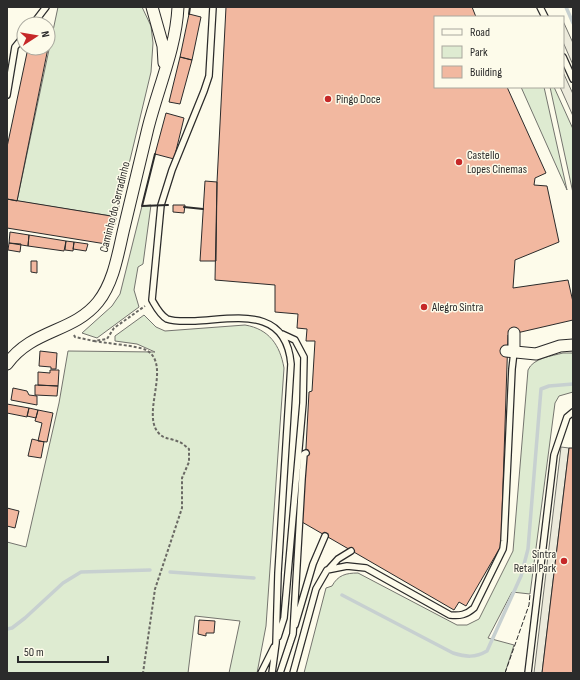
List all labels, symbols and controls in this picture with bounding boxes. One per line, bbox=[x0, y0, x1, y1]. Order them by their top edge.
north arrow bbox=[16, 16, 56, 56]
legend bbox=[434, 16, 564, 88]
text: Road bbox=[470, 25, 490, 40]
text: N bbox=[38, 30, 52, 38]
text: Park bbox=[470, 45, 488, 60]
text: Building bbox=[470, 65, 502, 80]
place label: Pingo Doce bbox=[336, 92, 381, 107]
marker: Pingo Doce bbox=[323, 94, 333, 104]
place label: Castello Lopes Cinemas bbox=[467, 148, 527, 177]
marker: Castello Lopes Cinemas bbox=[454, 157, 464, 167]
street label: Caminho do Serradinho bbox=[96, 160, 134, 254]
place label: Alegro Sintra bbox=[431, 300, 484, 315]
marker: Alegro Sintra bbox=[419, 302, 429, 312]
place label: Sintra Retail Park bbox=[514, 547, 556, 576]
marker: Sintra Retail Park bbox=[559, 556, 569, 566]
scale bar bbox=[18, 638, 108, 664]
text: 50 m bbox=[24, 645, 44, 660]

